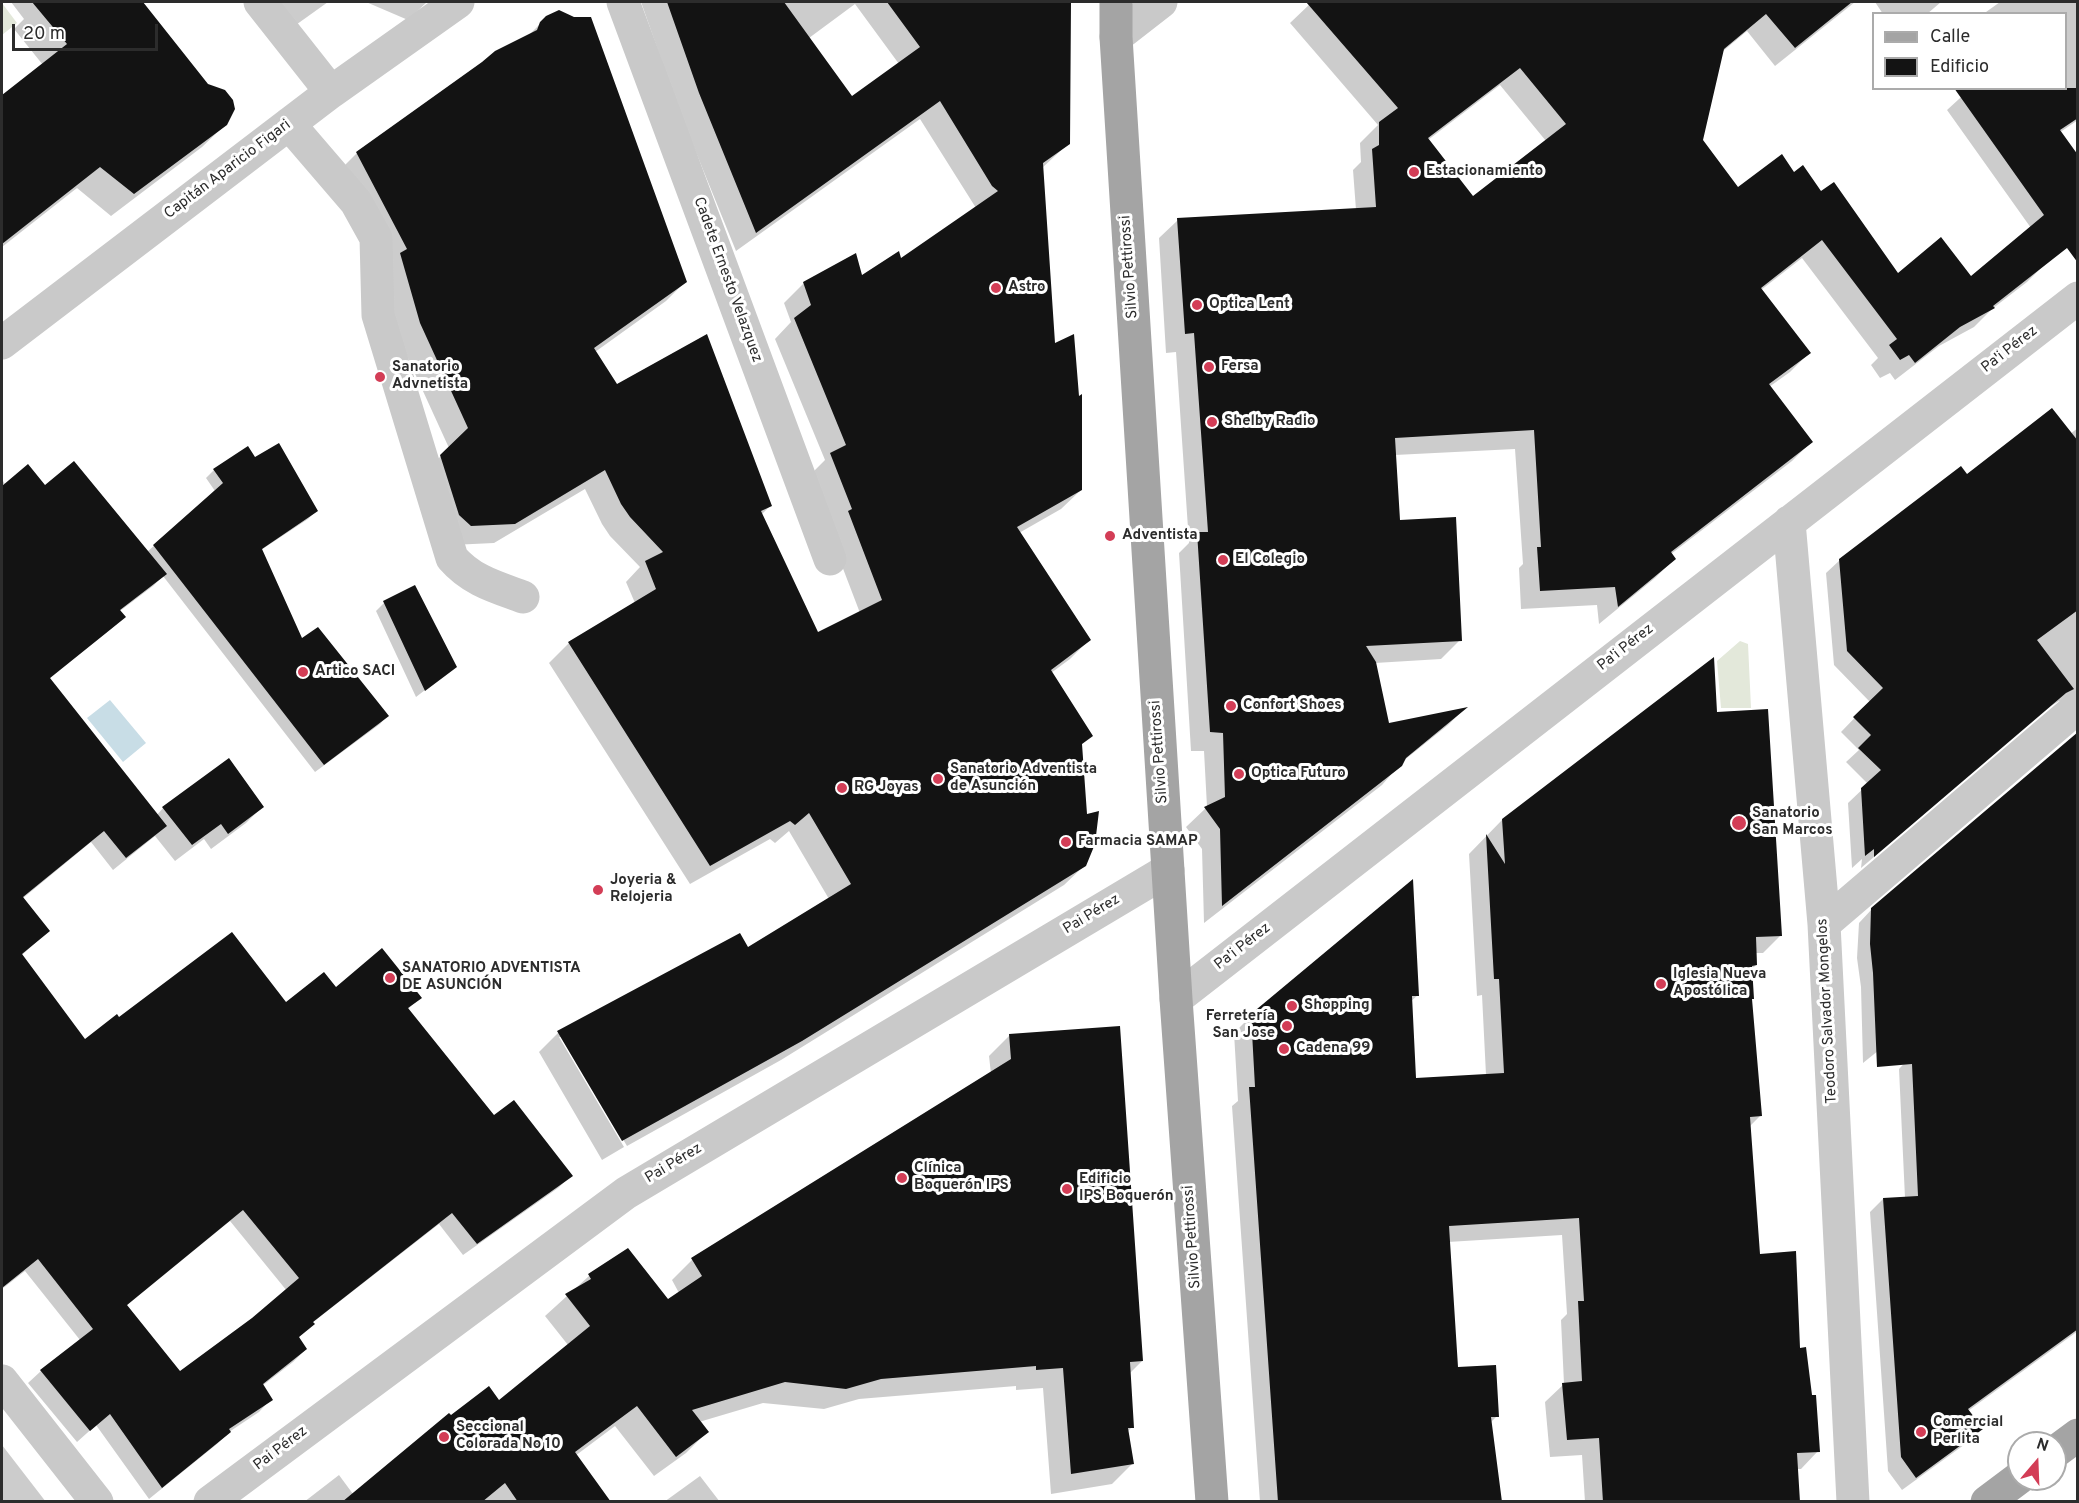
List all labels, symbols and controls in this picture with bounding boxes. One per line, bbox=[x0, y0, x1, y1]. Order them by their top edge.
scale bar bbox=[15, 12, 160, 50]
legend bbox=[1872, 12, 2067, 90]
text: 20 m bbox=[23, 23, 65, 46]
text: Calle bbox=[1930, 26, 1970, 49]
text: Edificio bbox=[1930, 56, 1989, 79]
street label: Capitán Aparicio Figari bbox=[161, 117, 295, 223]
place label: Estacionamiento bbox=[1426, 163, 1543, 181]
marker: Estacionamiento bbox=[1407, 165, 1421, 179]
street label: Cadete Ernesto Velazquez bbox=[689, 195, 765, 365]
street label: Silvio Pettirossi bbox=[1117, 215, 1143, 319]
place label: Astro bbox=[1008, 279, 1045, 297]
marker: Astro bbox=[989, 281, 1003, 295]
place label: Optica Lent bbox=[1209, 296, 1290, 314]
marker: Optica Lent bbox=[1190, 298, 1204, 312]
street label: Pa'i Pérez bbox=[1978, 323, 2042, 377]
place label: Fersa bbox=[1221, 358, 1259, 376]
place label: Sanatorio Advnetista bbox=[392, 359, 468, 394]
marker: Fersa bbox=[1202, 360, 1216, 374]
marker: Sanatorio Advnetista bbox=[373, 370, 387, 384]
place label: Shelby Radio bbox=[1224, 413, 1315, 431]
marker: Shelby Radio bbox=[1205, 415, 1219, 429]
place label: Adventista bbox=[1122, 527, 1198, 545]
marker: Adventista bbox=[1103, 529, 1117, 543]
place label: El Colegio bbox=[1235, 551, 1305, 569]
marker: El Colegio bbox=[1216, 553, 1230, 567]
street label: Pa'i Pérez bbox=[1594, 621, 1658, 675]
place label: Artico SACI bbox=[315, 663, 395, 681]
marker: Artico SACI bbox=[296, 665, 310, 679]
place label: Confort Shoes bbox=[1243, 697, 1342, 715]
marker: Confort Shoes bbox=[1224, 699, 1238, 713]
street label: Silvio Pettirossi bbox=[1147, 700, 1173, 804]
place label: Sanatorio Adventista de Asunción bbox=[950, 761, 1097, 796]
place label: Optica Futuro bbox=[1251, 765, 1346, 783]
marker: Optica Futuro bbox=[1232, 767, 1246, 781]
marker: Sanatorio Adventista de Asunción bbox=[931, 772, 945, 786]
place label: RG Joyas bbox=[854, 779, 919, 797]
marker: RG Joyas bbox=[835, 781, 849, 795]
place label: Sanatorio San Marcos bbox=[1752, 805, 1833, 840]
marker: Sanatorio San Marcos bbox=[1730, 814, 1748, 832]
place label: Farmacia SAMAP bbox=[1078, 833, 1197, 851]
marker: Farmacia SAMAP bbox=[1059, 835, 1073, 849]
place label: Joyeria & Relojeria bbox=[610, 872, 677, 907]
marker: Joyeria & Relojeria bbox=[591, 883, 605, 897]
street label: Pai Pérez bbox=[1060, 891, 1124, 939]
street label: Teodoro Salvador Mongelos bbox=[1814, 918, 1842, 1104]
street label: Pa'i Pérez bbox=[1211, 920, 1275, 974]
place label: SANATORIO ADVENTISTA DE ASUNCIÓN bbox=[402, 960, 581, 995]
place label: Iglesia Nueva Apostólica bbox=[1673, 966, 1766, 1001]
marker: SANATORIO ADVENTISTA DE ASUNCIÓN bbox=[383, 971, 397, 985]
marker: Iglesia Nueva Apostólica bbox=[1654, 977, 1668, 991]
place label: Shopping bbox=[1304, 997, 1370, 1015]
marker: Shopping bbox=[1285, 999, 1299, 1013]
place label: Ferretería San Jose bbox=[1206, 1008, 1275, 1043]
marker: Ferretería San Jose bbox=[1280, 1019, 1294, 1033]
place label: Cadena 99 bbox=[1296, 1040, 1371, 1058]
marker: Cadena 99 bbox=[1277, 1042, 1291, 1056]
street label: Pai Pérez bbox=[642, 1140, 706, 1188]
place label: Clínica Boquerón IPS bbox=[914, 1160, 1009, 1195]
marker: Clínica Boquerón IPS bbox=[895, 1171, 909, 1185]
place label: Edificio IPS Boquerón bbox=[1079, 1171, 1174, 1206]
marker: Edificio IPS Boquerón bbox=[1060, 1182, 1074, 1196]
street label: Silvio Pettirossi bbox=[1180, 1185, 1206, 1289]
place label: Comercial Perlita bbox=[1933, 1414, 2003, 1449]
place label: Seccional Colorada No 10 bbox=[456, 1419, 561, 1454]
street label: Pai Pérez bbox=[250, 1423, 312, 1475]
marker: Comercial Perlita bbox=[1914, 1425, 1928, 1439]
marker: Seccional Colorada No 10 bbox=[437, 1430, 451, 1444]
north arrow bbox=[2007, 1431, 2067, 1491]
text: N bbox=[2034, 1435, 2051, 1457]

